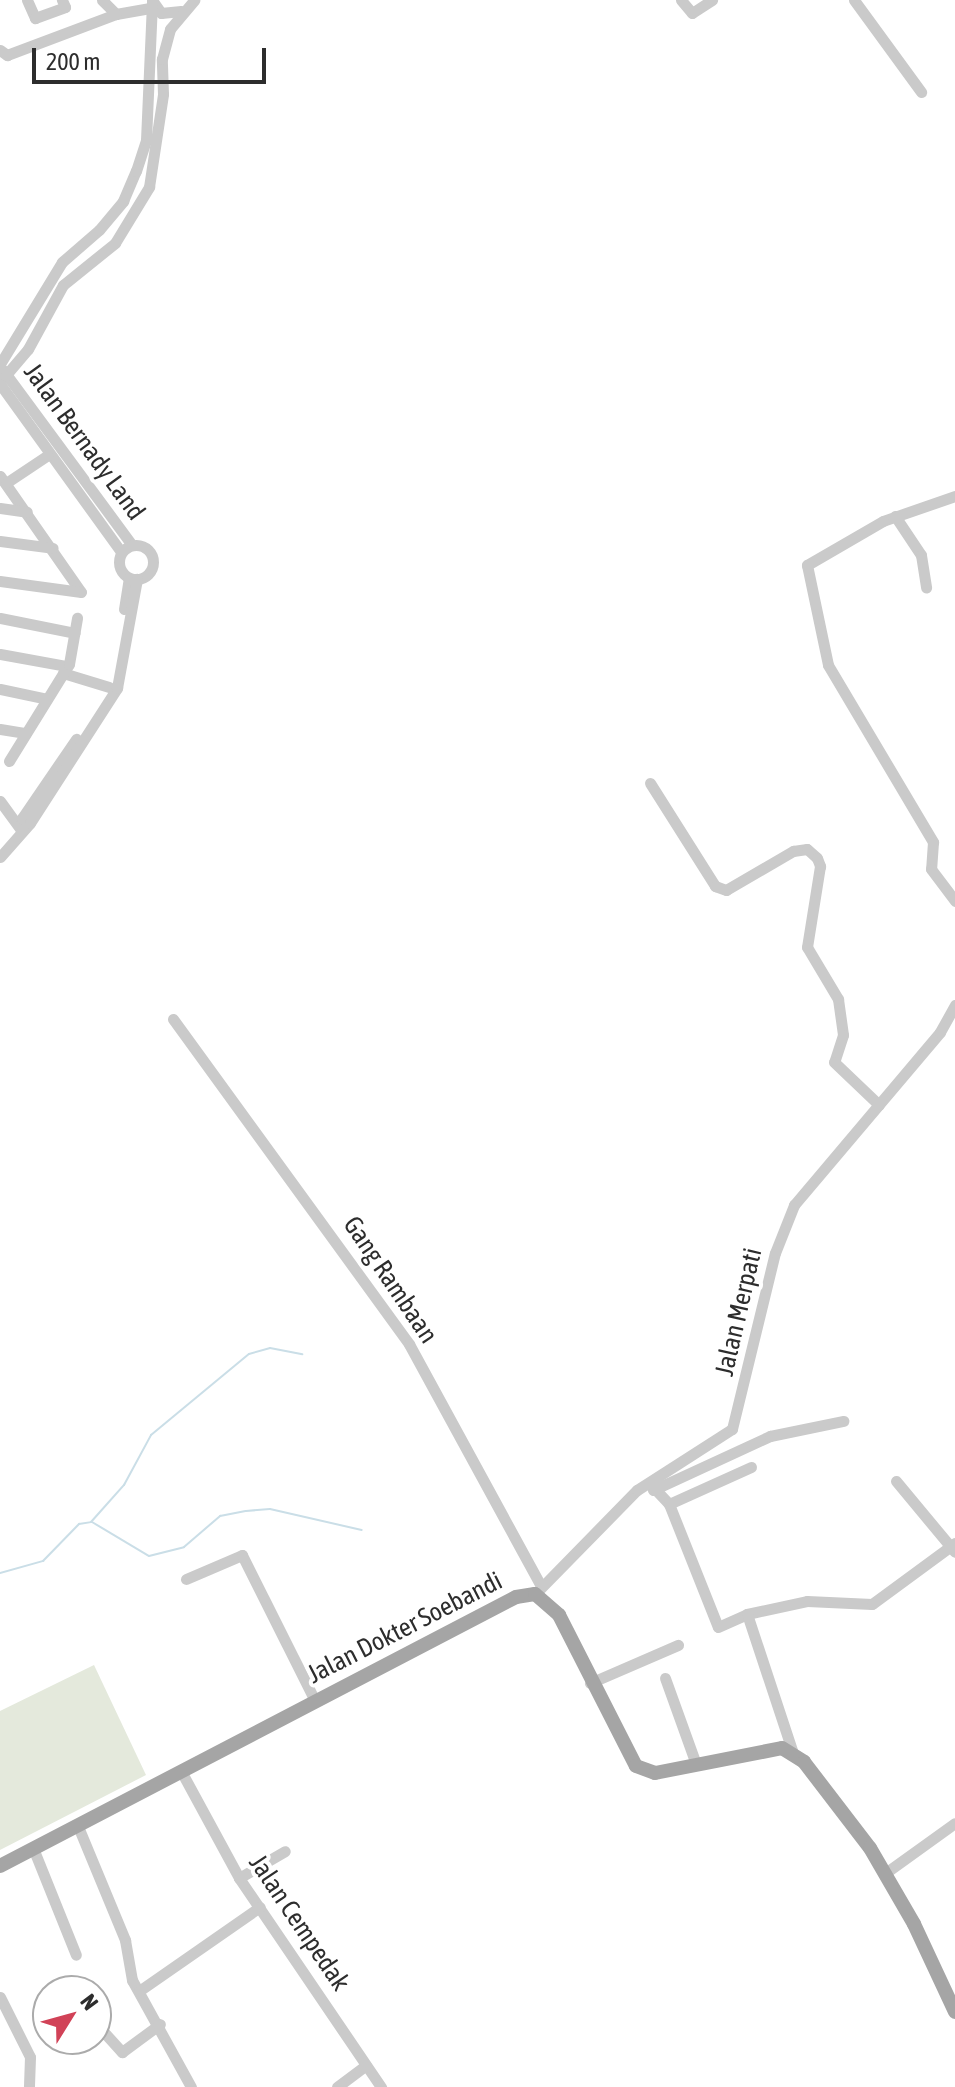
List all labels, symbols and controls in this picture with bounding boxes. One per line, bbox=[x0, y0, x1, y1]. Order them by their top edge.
scale bar bbox=[36, 32, 270, 82]
text: 200 m bbox=[46, 48, 100, 75]
street label: Jalan Bernady Land bbox=[17, 358, 151, 526]
street label: Gang Rambaan bbox=[336, 1211, 444, 1349]
street label: Jalan Merpati bbox=[709, 1245, 769, 1379]
street label: Jalan Dokter Soebandi bbox=[302, 1565, 508, 1691]
street label: Jalan Cempedak bbox=[242, 1849, 356, 1997]
north arrow bbox=[32, 1975, 112, 2055]
text: N bbox=[75, 1989, 104, 2015]

